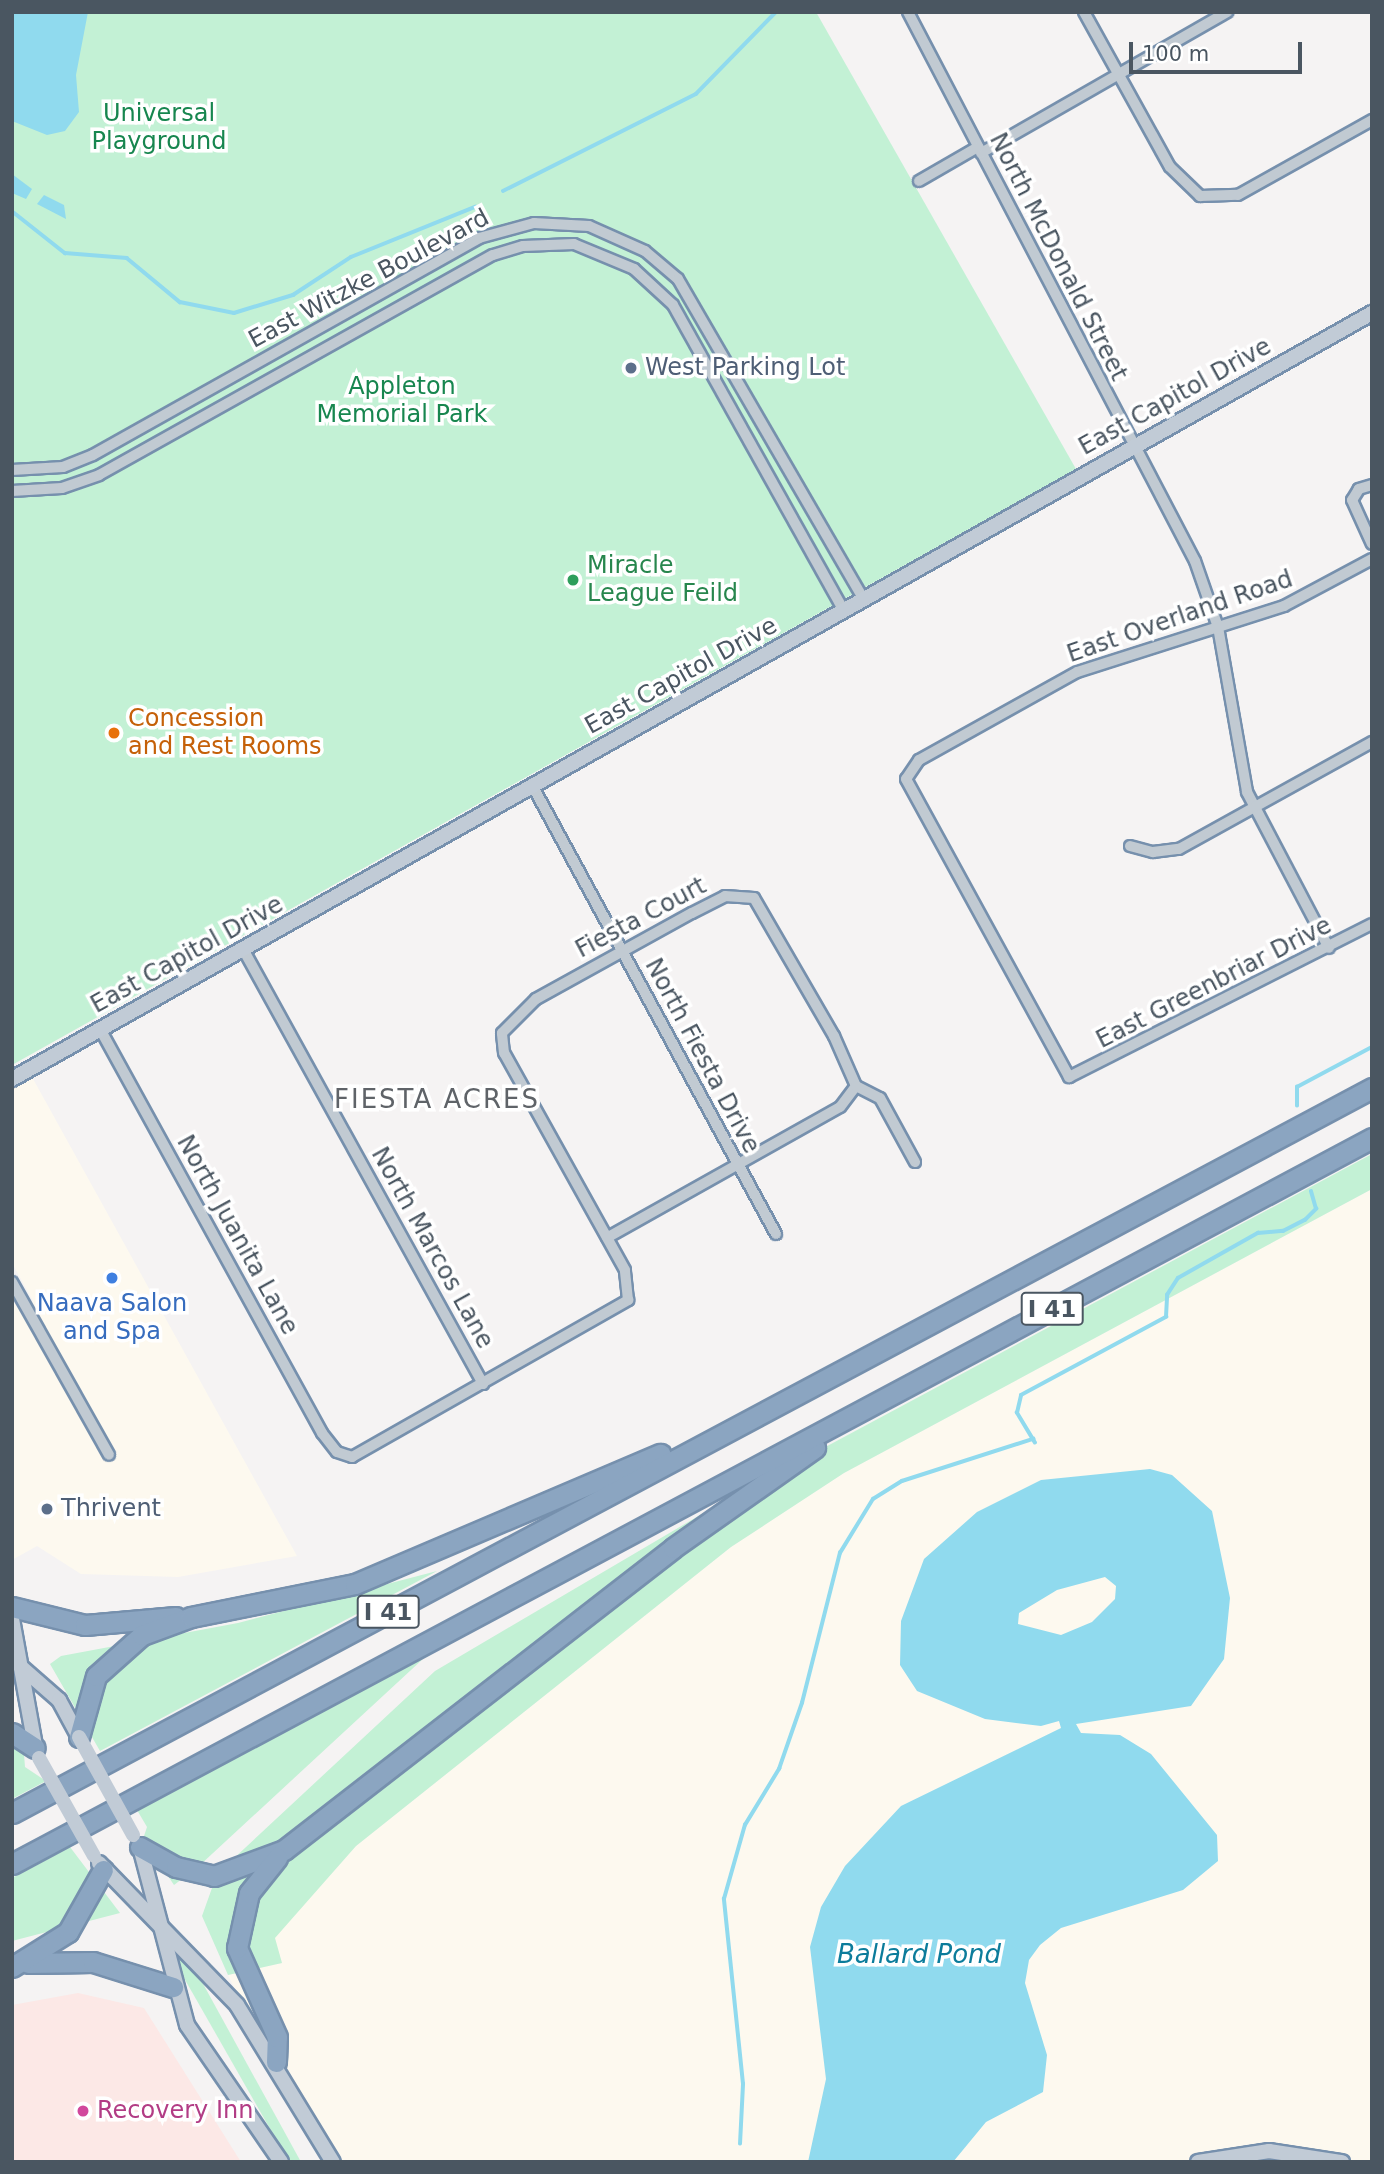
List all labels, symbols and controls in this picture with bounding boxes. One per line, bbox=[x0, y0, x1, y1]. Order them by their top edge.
scale bar bbox=[1132, 28, 1305, 72]
text: 100 m bbox=[1142, 42, 1209, 66]
park label: Universal Playground bbox=[92, 100, 226, 156]
street label: North McDonald Street bbox=[983, 128, 1133, 386]
street label: East Witzke Boulevard bbox=[244, 203, 494, 355]
street label: East Capitol Drive bbox=[1074, 332, 1276, 462]
place label: West Parking Lot bbox=[645, 354, 845, 382]
marker: West Parking Lot bbox=[623, 360, 639, 376]
park label: Appleton Memorial Park bbox=[317, 373, 487, 429]
place label: Miracle League Feild bbox=[587, 552, 738, 608]
street label: East Overland Road bbox=[1063, 565, 1297, 669]
marker: Miracle League Feild bbox=[565, 572, 581, 588]
street label: East Capitol Drive bbox=[580, 611, 782, 741]
place label: Concession and Rest Rooms bbox=[128, 705, 322, 761]
marker: Concession and Rest Rooms bbox=[106, 725, 122, 741]
street label: Fiesta Court bbox=[571, 872, 711, 964]
street label: East Capitol Drive bbox=[86, 890, 288, 1020]
street label: East Greenbriar Drive bbox=[1092, 911, 1336, 1055]
street label: North Fiesta Drive bbox=[638, 954, 766, 1158]
district label: FIESTA ACRES bbox=[336, 1084, 538, 1116]
street label: North Juanita Lane bbox=[170, 1130, 304, 1340]
street label: North Marcos Lane bbox=[365, 1142, 499, 1354]
marker: Naava Salon and Spa bbox=[104, 1270, 120, 1286]
place label: Naava Salon and Spa bbox=[37, 1290, 187, 1346]
road number: I 41 bbox=[1020, 1290, 1084, 1328]
place label: Thrivent bbox=[61, 1495, 161, 1523]
marker: Thrivent bbox=[39, 1501, 55, 1517]
road number: I 41 bbox=[356, 1592, 420, 1632]
water label: Ballard Pond bbox=[837, 1939, 1001, 1971]
place label: Recovery Inn bbox=[97, 2097, 253, 2125]
marker: Recovery Inn bbox=[75, 2103, 91, 2119]

